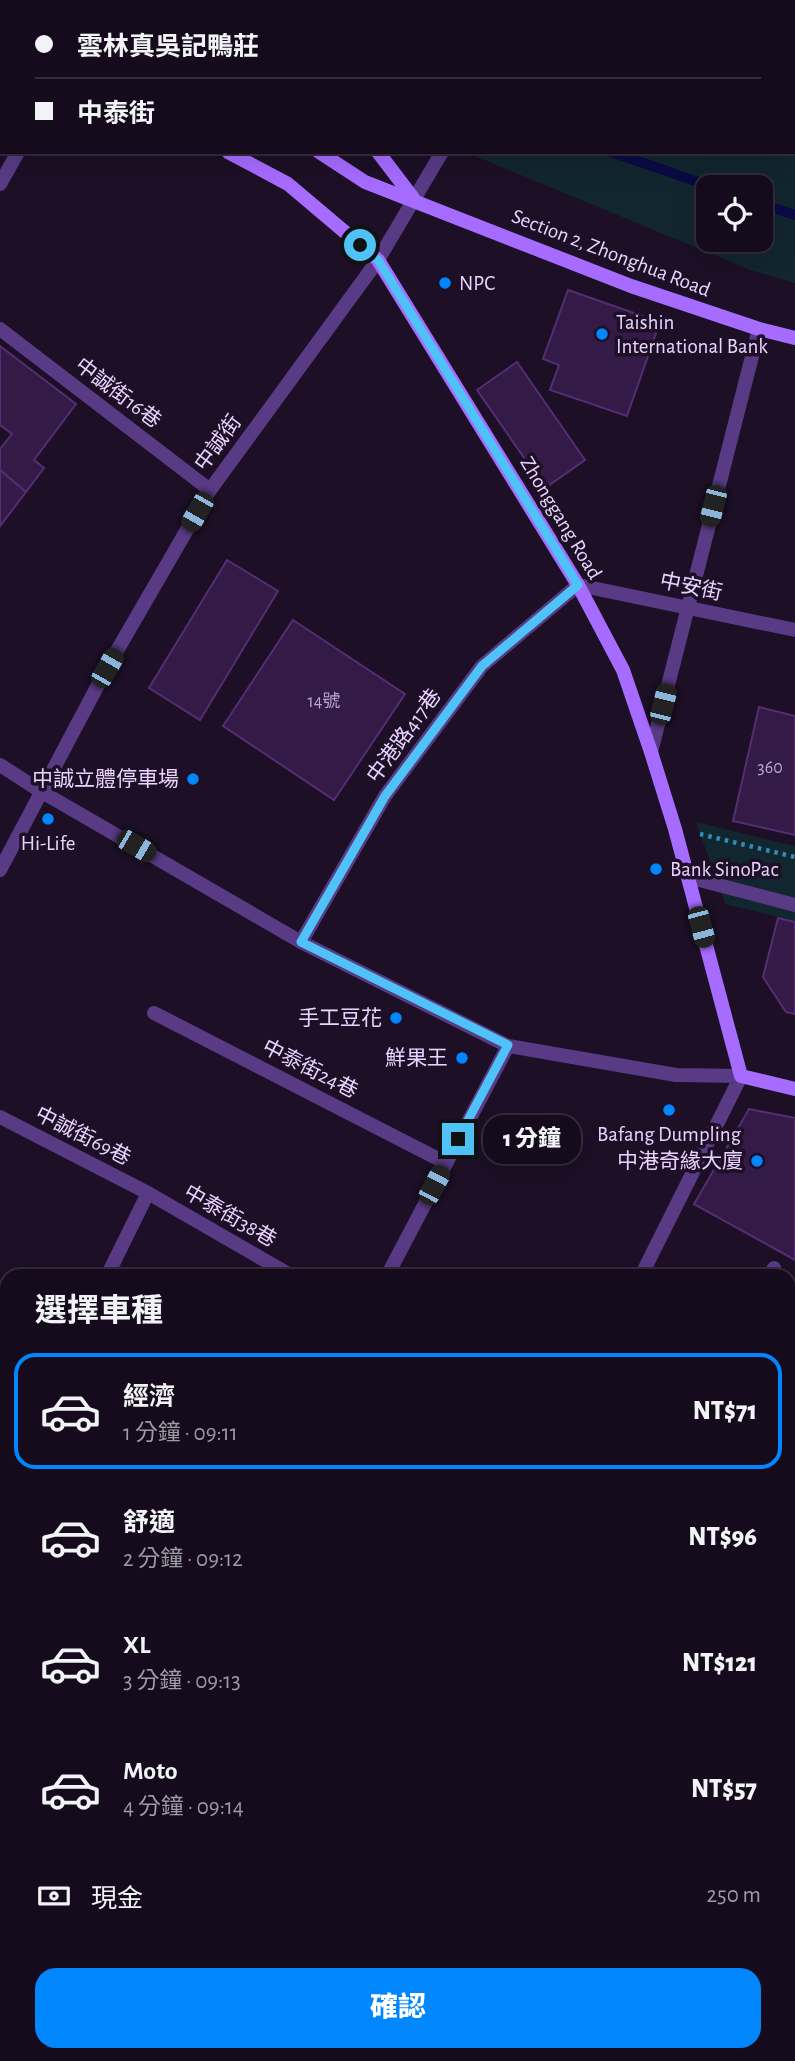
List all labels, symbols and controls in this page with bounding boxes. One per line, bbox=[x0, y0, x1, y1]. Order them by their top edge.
text: 雲林真吳記鴨莊 bbox=[77, 34, 259, 60]
text: 中泰街 bbox=[77, 101, 155, 127]
map controls bbox=[696, 175, 773, 252]
button: locate bbox=[696, 175, 773, 252]
street label: Section 2, Zhonghua Road bbox=[509, 205, 713, 301]
route start bbox=[344, 229, 376, 261]
place label: NPC bbox=[459, 273, 495, 294]
marker: NPC bbox=[437, 275, 453, 291]
place label: Taishin International Bank bbox=[616, 312, 768, 357]
marker: Taishin International Bank bbox=[594, 326, 610, 342]
street label: 中誠街16巷 bbox=[71, 353, 165, 432]
street label: 中誠街 bbox=[190, 411, 245, 475]
street label: Zhonggang Road bbox=[516, 453, 606, 583]
car bbox=[698, 483, 729, 529]
car bbox=[178, 489, 217, 535]
street label: 中安街 bbox=[658, 569, 724, 604]
car bbox=[88, 645, 127, 691]
car bbox=[648, 681, 679, 727]
street label: 中港路417巷 bbox=[362, 685, 445, 787]
house number: 14號 bbox=[308, 691, 340, 711]
house number: 360 bbox=[757, 759, 783, 777]
place label: 中誠立體停車場 bbox=[32, 768, 179, 790]
marker: 中誠立體停車場 bbox=[185, 771, 201, 787]
marker: Hi-Life bbox=[40, 811, 56, 827]
car bbox=[113, 826, 160, 866]
place label: Hi-Life bbox=[21, 833, 75, 854]
place label: Bank SinoPac bbox=[670, 859, 779, 880]
marker: Bank SinoPac bbox=[648, 861, 664, 877]
car bbox=[686, 904, 717, 950]
place label: 手工豆花 bbox=[298, 1007, 382, 1029]
marker: 手工豆花 bbox=[388, 1010, 404, 1026]
street label: 中泰街24巷 bbox=[259, 1035, 361, 1102]
place label: 鮮果王 bbox=[385, 1047, 448, 1069]
marker: 鮮果王 bbox=[454, 1050, 470, 1066]
street label: 中誠街69巷 bbox=[32, 1102, 134, 1169]
marker: Bafang Dumpling bbox=[661, 1102, 677, 1118]
callout: 1 分鐘 bbox=[482, 1114, 580, 1164]
route end bbox=[442, 1123, 474, 1155]
place label: Bafang Dumpling bbox=[597, 1124, 742, 1145]
text: 1 分鐘 bbox=[503, 1128, 561, 1151]
place label: 中港奇緣大廈 bbox=[617, 1150, 743, 1172]
marker: 中港奇緣大廈 bbox=[749, 1153, 765, 1169]
car bbox=[415, 1162, 454, 1208]
street label: 中泰街38巷 bbox=[180, 1180, 280, 1251]
text: 選擇車種 bbox=[35, 1295, 163, 1327]
icon: car bbox=[39, 1380, 102, 1443]
text: 經濟 bbox=[123, 1384, 175, 1410]
text: NT$71 bbox=[693, 1398, 757, 1424]
text: 1 分鐘 · 09:11 bbox=[123, 1422, 238, 1445]
icon: car bbox=[39, 1506, 102, 1569]
text: 舒適 bbox=[123, 1510, 175, 1536]
text: NT$96 bbox=[688, 1524, 757, 1550]
text: 2 分鐘 · 09:12 bbox=[123, 1548, 243, 1571]
icon: car bbox=[39, 1632, 102, 1695]
text: XL bbox=[123, 1632, 150, 1658]
text: NT$121 bbox=[682, 1650, 757, 1676]
text: 3 分鐘 · 09:13 bbox=[123, 1670, 241, 1693]
icon: car bbox=[39, 1758, 102, 1821]
text: Moto bbox=[123, 1758, 178, 1784]
text: NT$57 bbox=[691, 1776, 757, 1802]
text: 4 分鐘 · 09:14 bbox=[123, 1796, 244, 1819]
icon: cash bbox=[35, 1877, 73, 1915]
text: 250 m bbox=[707, 1884, 761, 1907]
text: 現金 bbox=[91, 1886, 143, 1912]
button: 確認 bbox=[35, 1968, 761, 2048]

